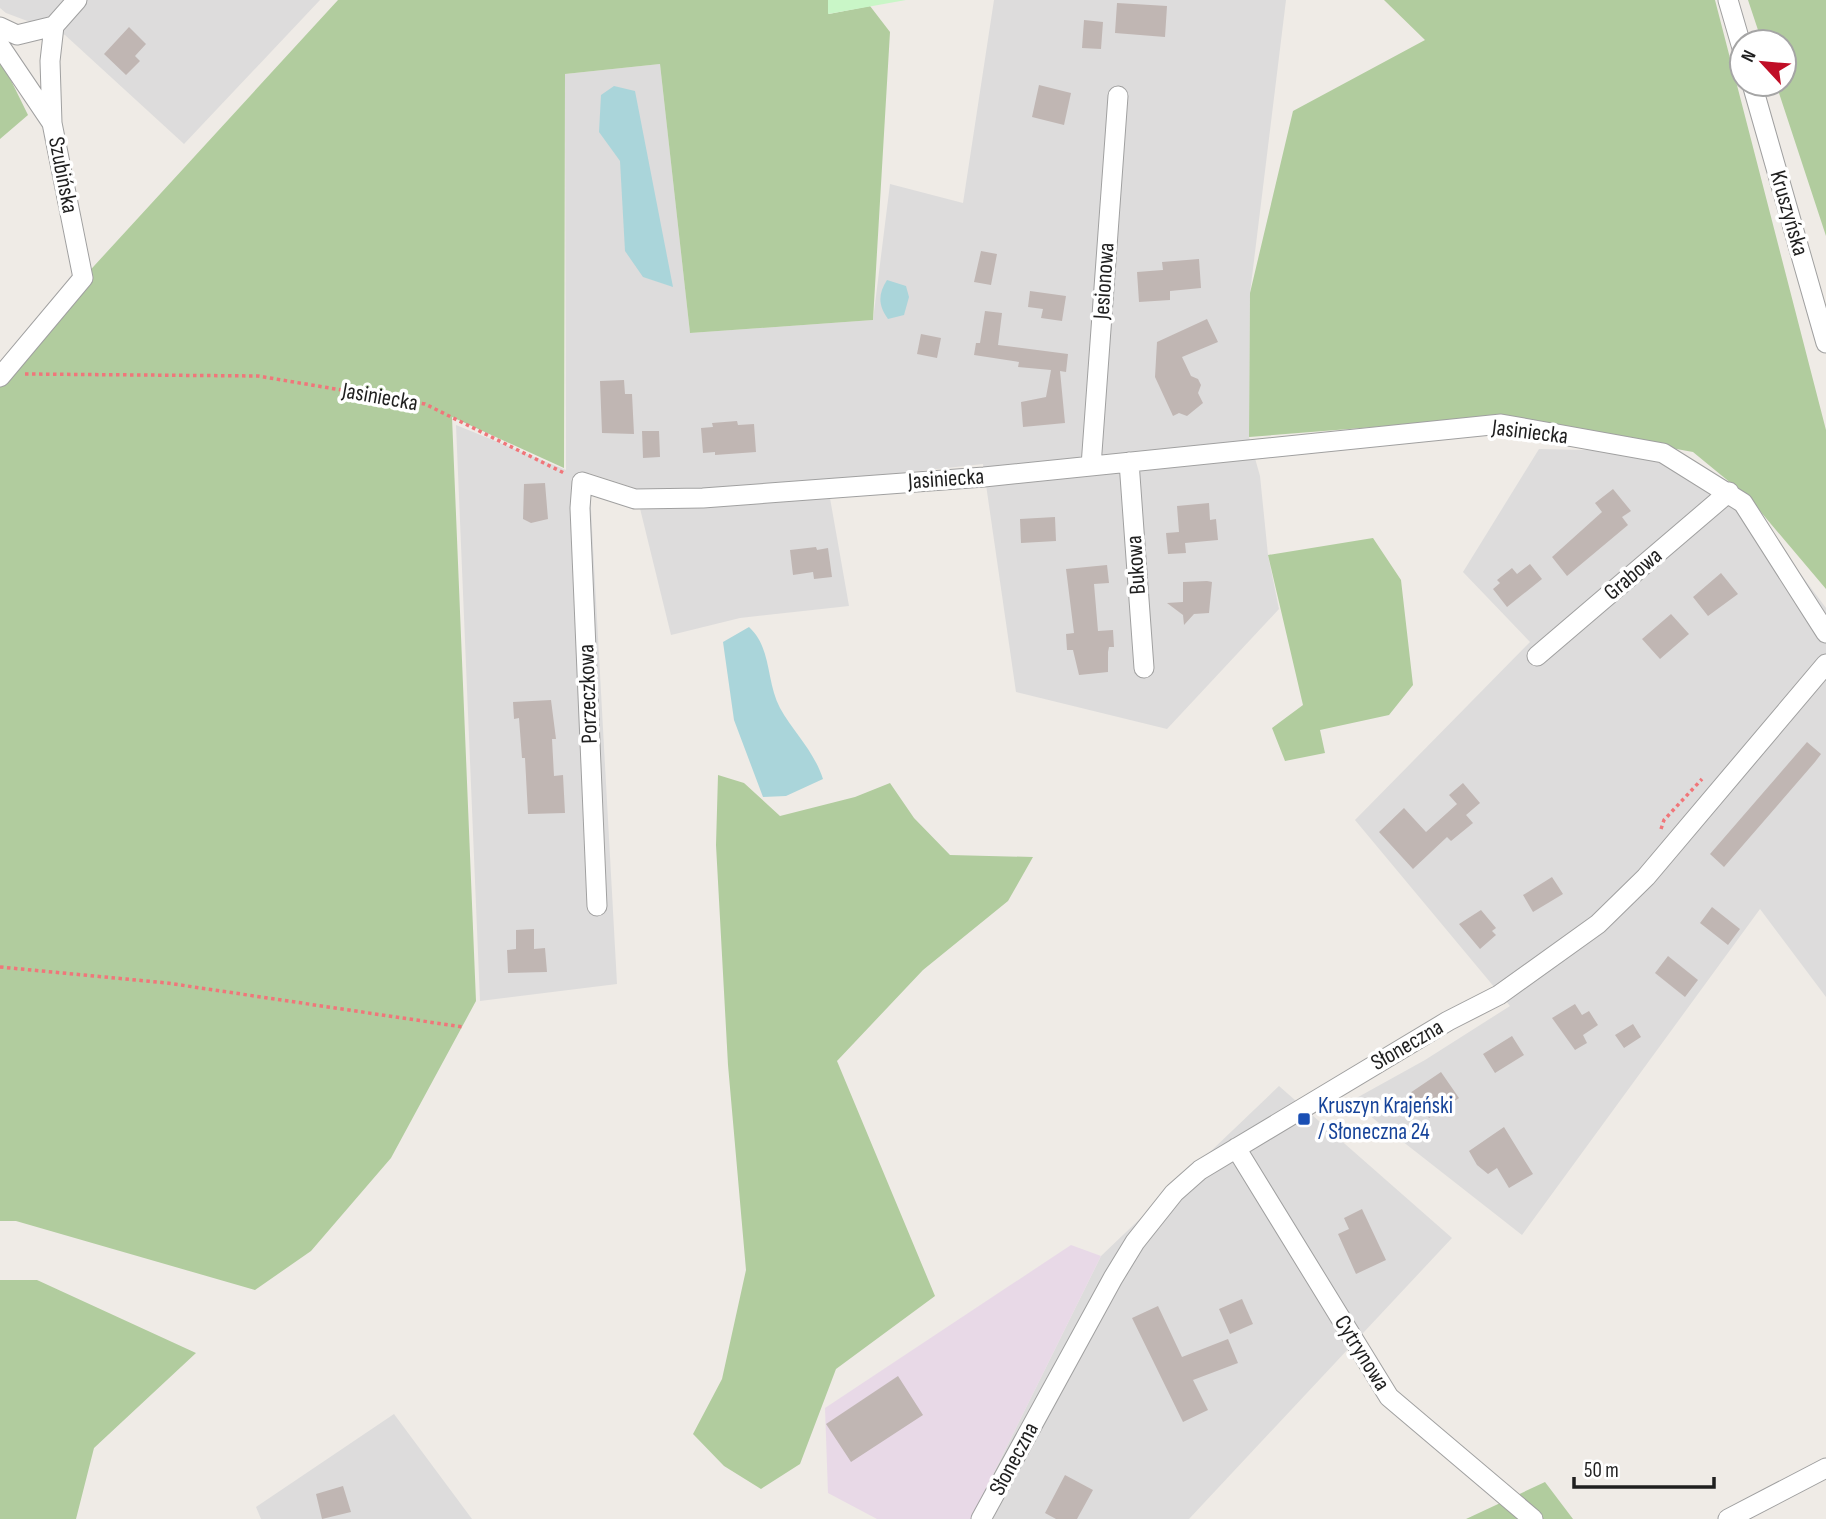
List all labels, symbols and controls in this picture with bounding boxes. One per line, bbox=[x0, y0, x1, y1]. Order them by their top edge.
north arrow bbox=[1728, 28, 1798, 98]
text: N bbox=[1737, 47, 1762, 66]
street label: Szubińska bbox=[42, 134, 84, 216]
street label: Kruszyńska bbox=[1763, 167, 1815, 259]
street label: Jesionowa bbox=[1087, 242, 1121, 321]
street label: Jasiniecka bbox=[339, 376, 420, 417]
street label: Jasiniecka bbox=[1489, 413, 1570, 451]
street label: Jasiniecka bbox=[906, 462, 985, 496]
street label: Bukowa bbox=[1120, 535, 1152, 595]
street label: Grabowa bbox=[1598, 542, 1668, 606]
street label: Porzeczkowa bbox=[572, 644, 604, 744]
street label: Słoneczna bbox=[1366, 1013, 1448, 1077]
place label: Kruszyn Krajeński / Słoneczna 24 bbox=[1318, 1092, 1453, 1146]
marker: Kruszyn Krajeński / Słoneczna 24 bbox=[1296, 1111, 1312, 1127]
street label: Cytrynowa bbox=[1328, 1310, 1396, 1396]
street label: Słoneczna bbox=[983, 1418, 1045, 1500]
scale bar bbox=[1574, 1446, 1714, 1490]
text: 50 m bbox=[1584, 1458, 1619, 1483]

